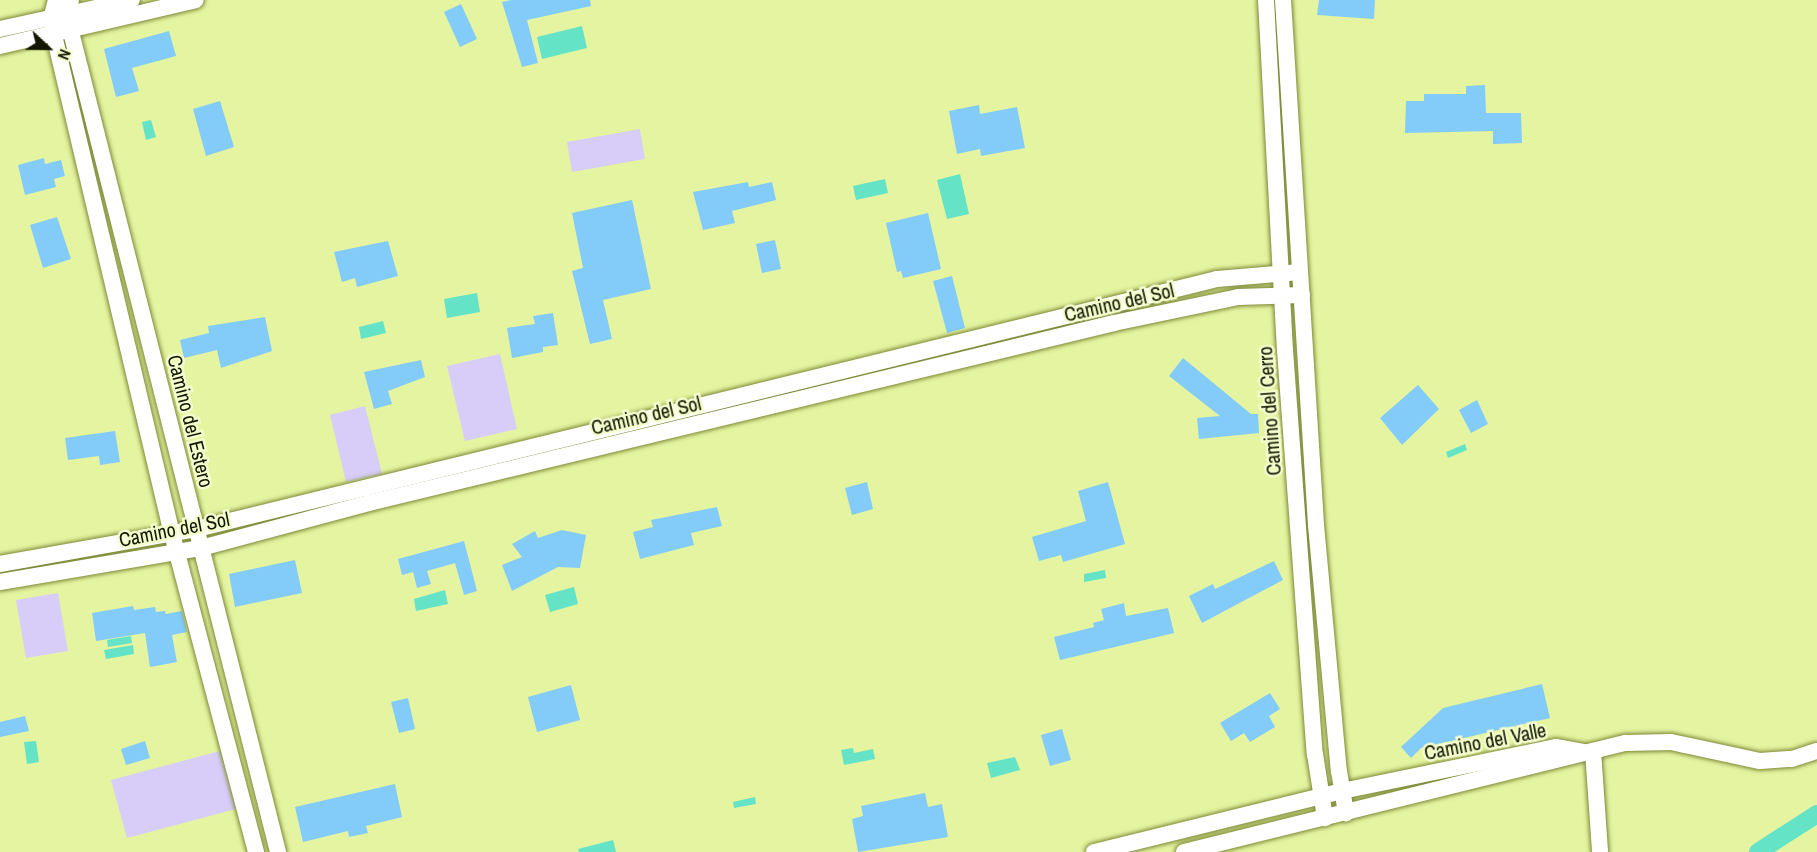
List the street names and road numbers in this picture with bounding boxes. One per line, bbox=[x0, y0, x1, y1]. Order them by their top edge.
street label: Camino del Sol bbox=[1062, 278, 1176, 326]
street label: Camino del Cerro bbox=[1253, 346, 1285, 476]
street label: Camino del Estero bbox=[163, 352, 219, 490]
street label: Camino del Sol bbox=[589, 391, 703, 439]
street label: Camino del Sol bbox=[117, 507, 231, 551]
street label: Camino del Valle bbox=[1422, 717, 1548, 765]

